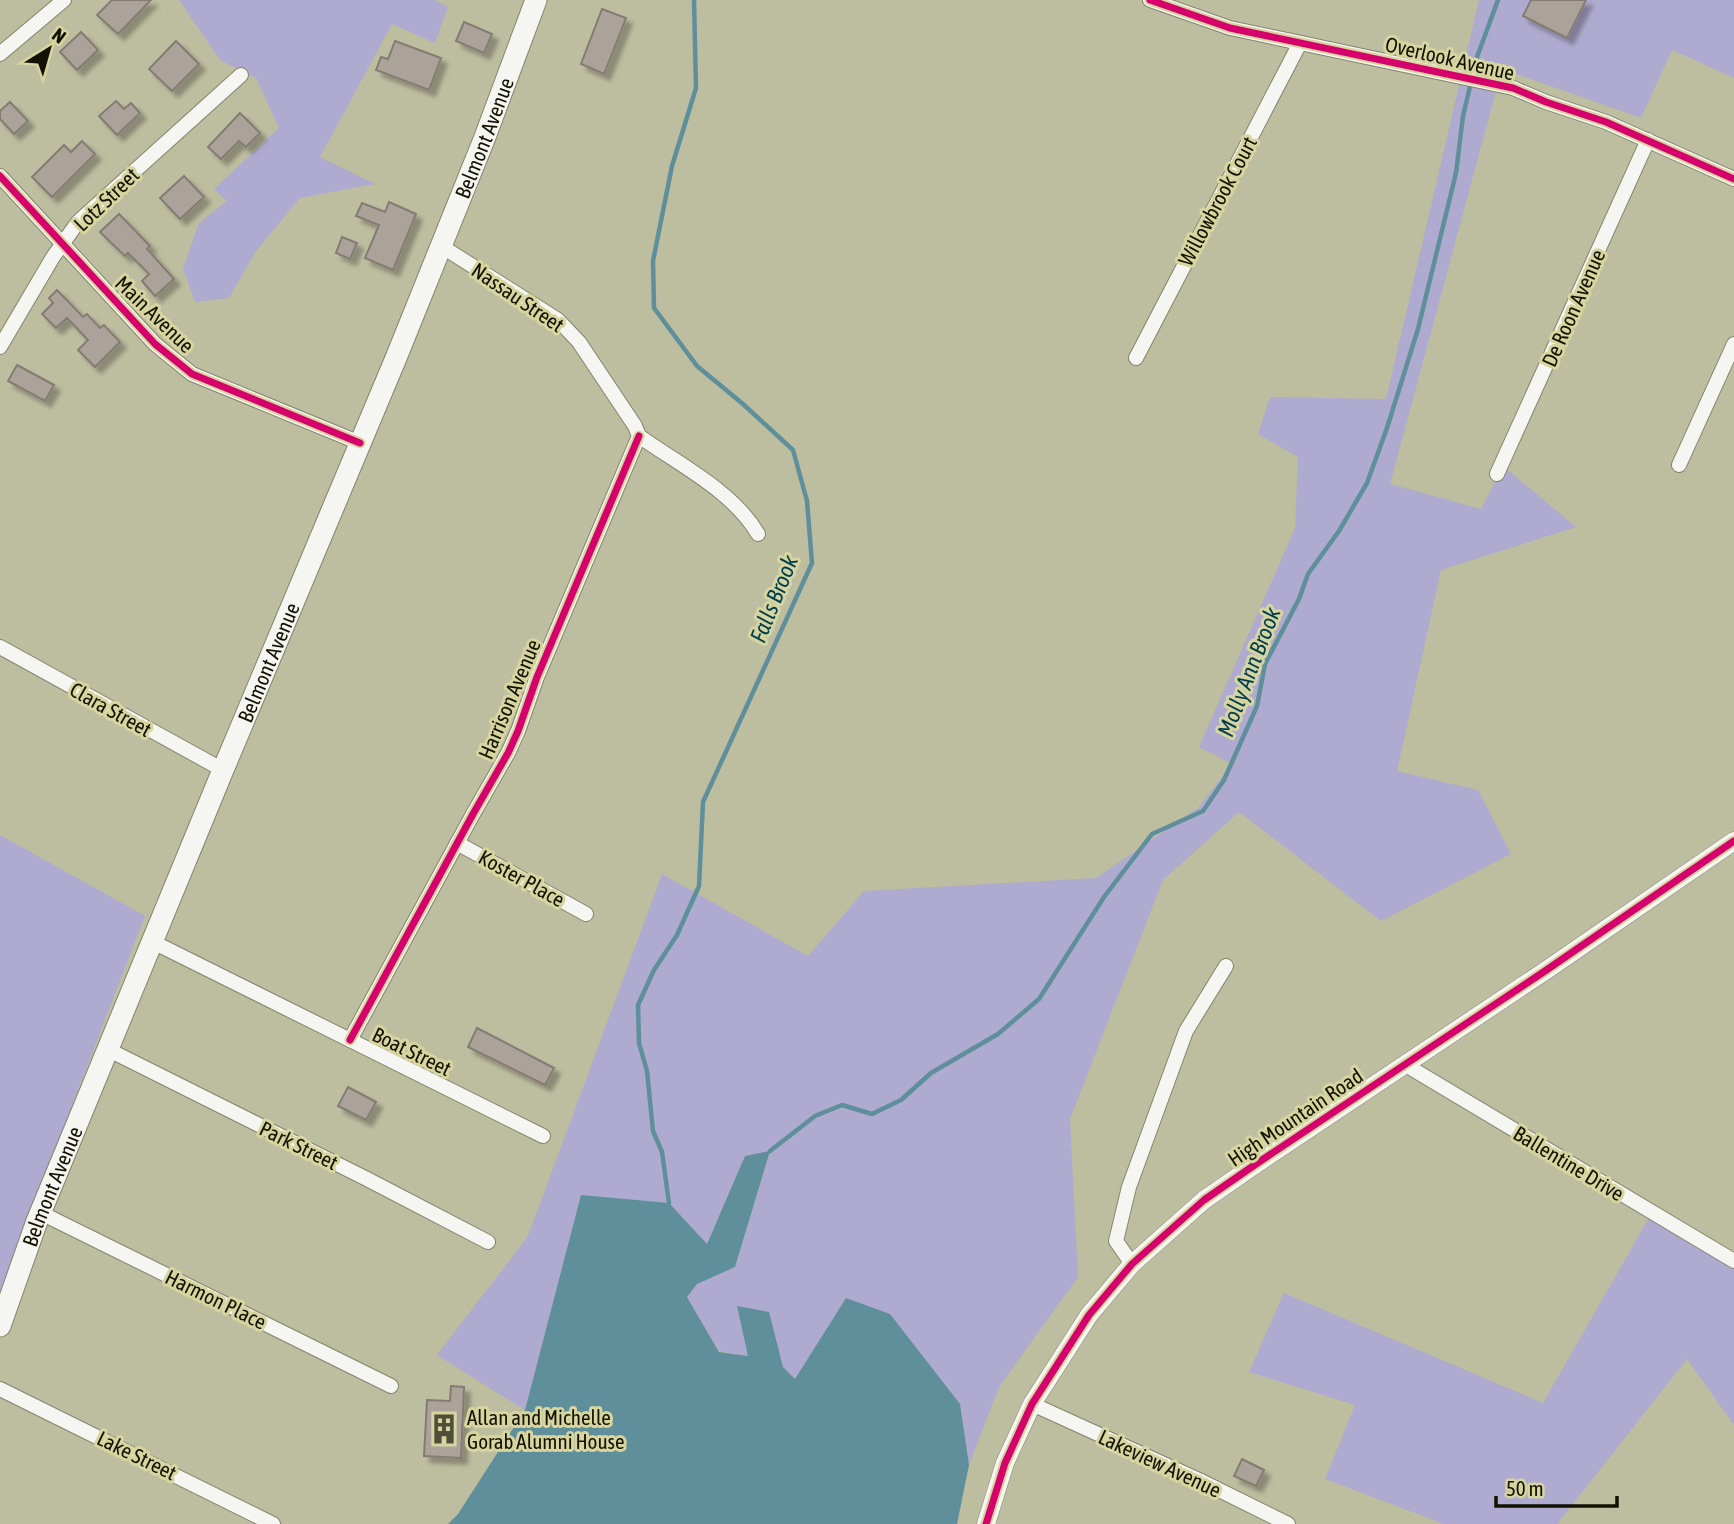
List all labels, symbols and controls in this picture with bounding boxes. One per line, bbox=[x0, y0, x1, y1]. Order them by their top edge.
north arrow bbox=[14, 14, 84, 84]
text: N bbox=[48, 23, 70, 48]
street label: Overlook Avenue bbox=[1383, 31, 1517, 85]
street label: Belmont Avenue bbox=[450, 74, 518, 202]
street label: Willowbrook Court bbox=[1173, 132, 1261, 270]
street label: Lotz Street bbox=[69, 162, 143, 236]
street label: De Roon Avenue bbox=[1536, 246, 1610, 370]
street label: Nassau Street bbox=[467, 257, 569, 337]
street label: Main Avenue bbox=[111, 271, 199, 357]
water label: Falls Brook bbox=[745, 551, 804, 646]
street label: Belmont Avenue bbox=[232, 599, 304, 726]
water label: Molly Ann Brook bbox=[1212, 603, 1286, 740]
street label: Harrison Avenue bbox=[473, 636, 545, 762]
street label: Clara Street bbox=[66, 677, 156, 741]
street label: Koster Place bbox=[475, 845, 569, 911]
street label: Boat Street bbox=[369, 1022, 455, 1080]
street label: High Mountain Road bbox=[1223, 1063, 1367, 1171]
street label: Park Street bbox=[256, 1116, 342, 1174]
street label: Ballentine Drive bbox=[1509, 1121, 1629, 1205]
street label: Belmont Avenue bbox=[17, 1123, 87, 1250]
street label: Harmon Place bbox=[162, 1264, 270, 1334]
place label: Allan and Michelle Gorab Alumni House bbox=[467, 1405, 625, 1453]
building icon: Allan and Michelle Gorab Alumni House bbox=[427, 1412, 461, 1446]
street label: Lakeview Avenue bbox=[1095, 1424, 1225, 1502]
street label: Lake Street bbox=[93, 1426, 181, 1484]
scale bar bbox=[1496, 1464, 1617, 1508]
text: 50 m bbox=[1506, 1476, 1544, 1500]

